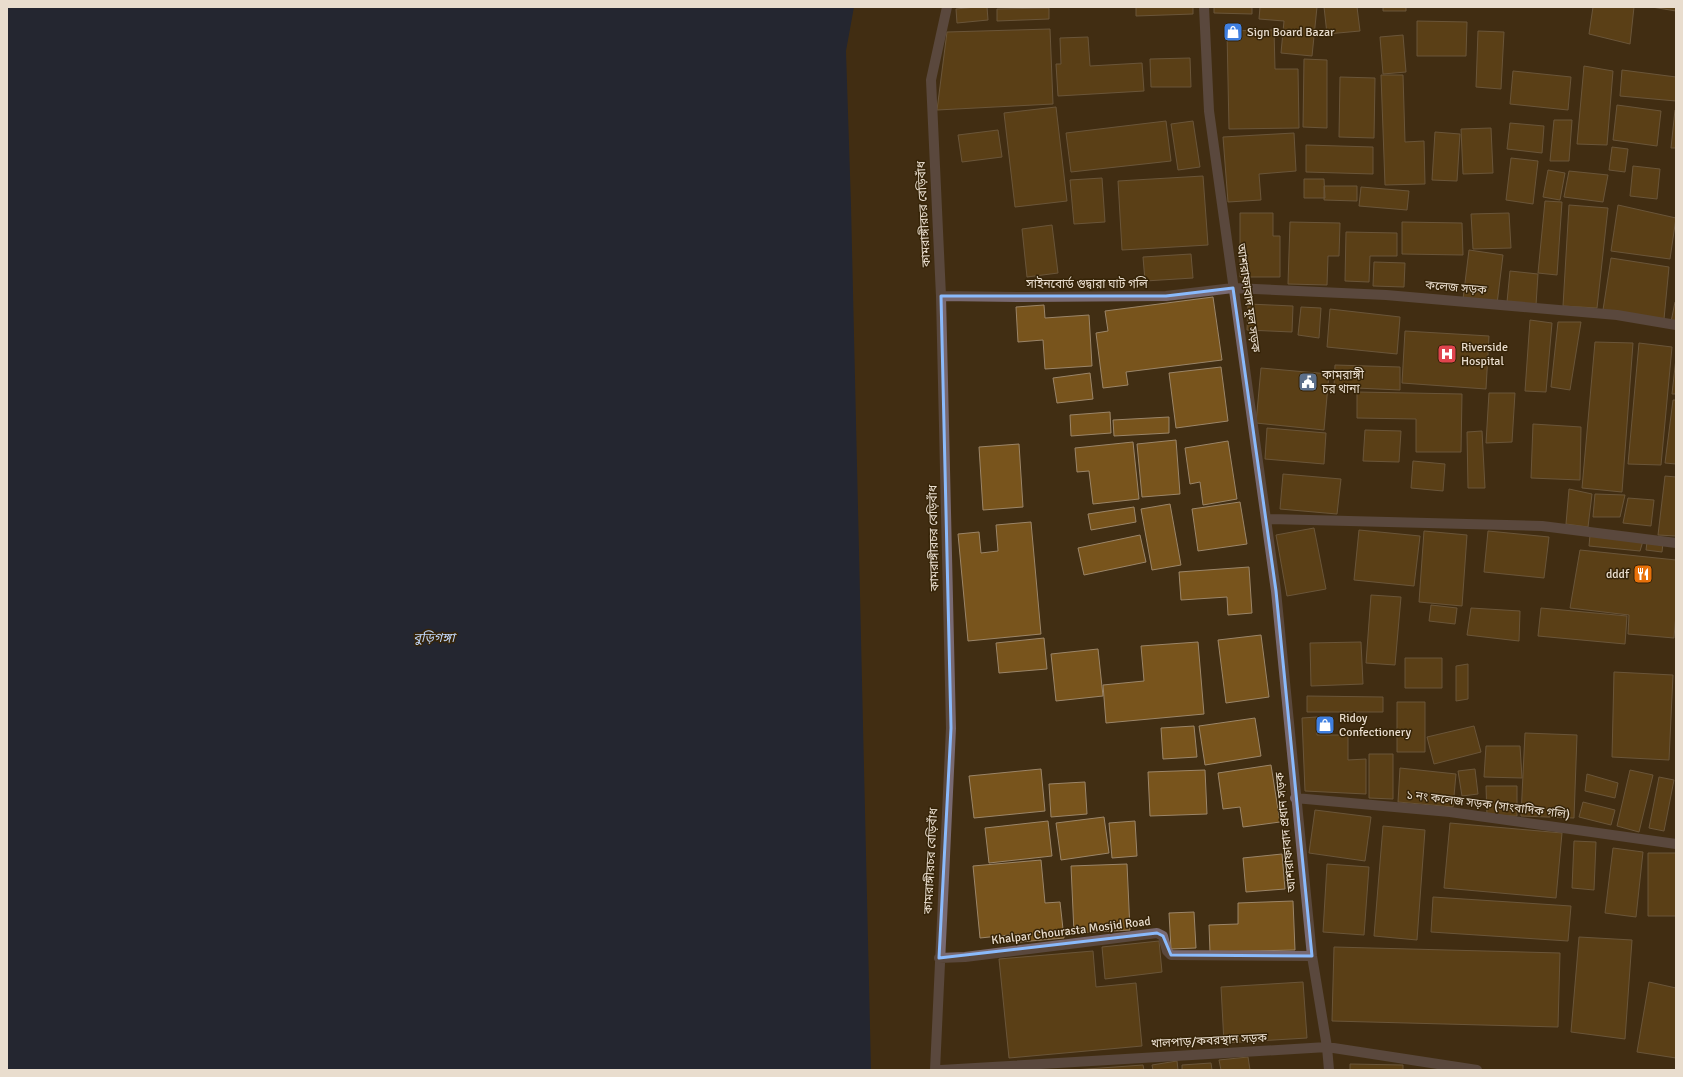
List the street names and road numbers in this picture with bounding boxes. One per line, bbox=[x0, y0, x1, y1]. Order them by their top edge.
street label: কামরাঙ্গীরচর বেড়িবাঁধ bbox=[913, 160, 934, 268]
street label: আশরাফাবাদ মূল সড়ক bbox=[1233, 242, 1263, 354]
street label: সাইনবোর্ড গুদ্বারা ঘাট গলি bbox=[1025, 276, 1148, 292]
street label: কলেজ সড়ক bbox=[1424, 278, 1488, 298]
street label: কামরাঙ্গীরচর বেড়িবাঁধ bbox=[925, 484, 942, 592]
street label: আশরাফাবাদ প্রধান সড়ক bbox=[1272, 771, 1300, 894]
street label: ১ নং কলেজ সড়ক (সাংবাদিক গলি) bbox=[1405, 787, 1571, 823]
street label: কামরাঙ্গীরচর বেড়িবাঁধ bbox=[920, 807, 941, 915]
street label: Khalpar Chourasta Mosjid Road bbox=[990, 914, 1152, 948]
street label: খালপাড়/কবরস্থান সড়ক bbox=[1151, 1030, 1268, 1052]

